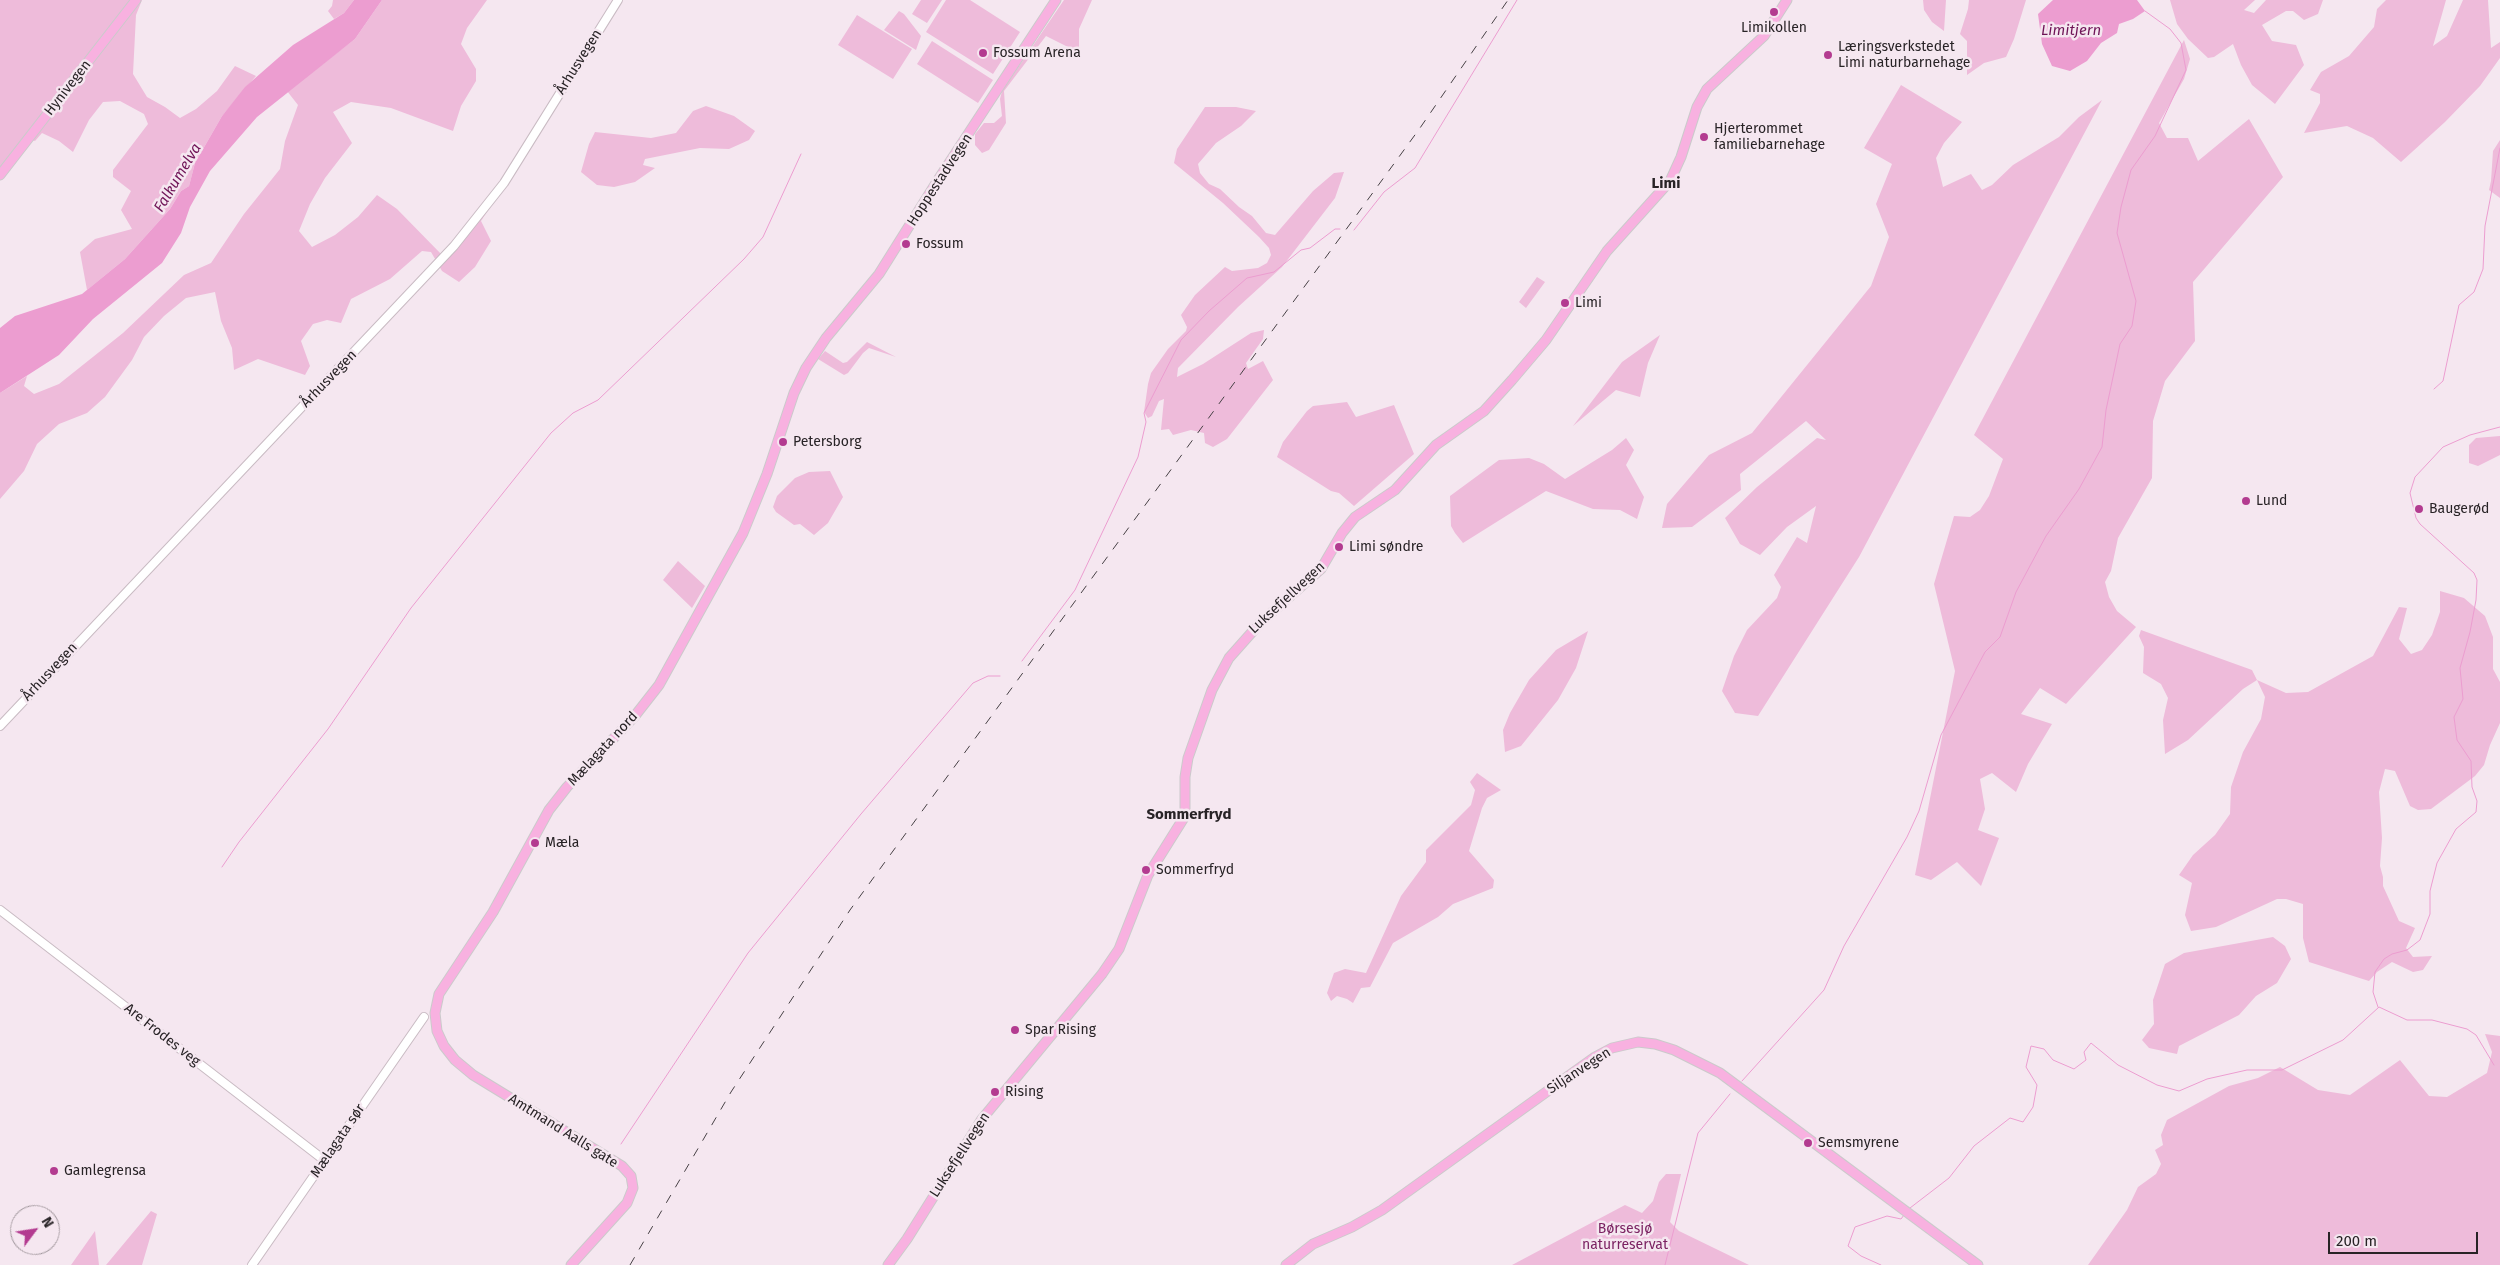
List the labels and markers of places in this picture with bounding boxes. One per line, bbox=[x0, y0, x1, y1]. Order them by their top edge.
marker: Limikollen bbox=[1768, 6, 1780, 18]
place label: Limikollen bbox=[1741, 20, 1807, 36]
place label: Læringsverkstedet Limi naturbarnehage bbox=[1838, 39, 1970, 72]
place label: Fossum Arena bbox=[993, 45, 1081, 61]
marker: Fossum Arena bbox=[977, 47, 989, 59]
marker: Læringsverkstedet Limi naturbarnehage bbox=[1822, 49, 1834, 61]
place label: Hjerterommet familiebarnehage bbox=[1714, 121, 1825, 154]
marker: Hjerterommet familiebarnehage bbox=[1698, 131, 1710, 143]
place label: Fossum bbox=[916, 236, 964, 252]
marker: Fossum bbox=[900, 238, 912, 250]
place label: Limi bbox=[1575, 295, 1602, 311]
marker: Limi bbox=[1559, 297, 1571, 309]
place label: Petersborg bbox=[793, 434, 862, 450]
marker: Petersborg bbox=[777, 436, 789, 448]
place label: Lund bbox=[2256, 493, 2287, 509]
marker: Lund bbox=[2240, 495, 2252, 507]
place label: Baugerød bbox=[2429, 501, 2489, 517]
marker: Baugerød bbox=[2413, 503, 2425, 515]
place label: Limi søndre bbox=[1349, 539, 1423, 555]
marker: Limi søndre bbox=[1333, 541, 1345, 553]
place label: Mæla bbox=[545, 835, 579, 851]
marker: Mæla bbox=[529, 837, 541, 849]
place label: Sommerfryd bbox=[1156, 862, 1234, 878]
marker: Sommerfryd bbox=[1140, 864, 1152, 876]
place label: Spar Rising bbox=[1025, 1022, 1096, 1038]
marker: Spar Rising bbox=[1009, 1024, 1021, 1036]
place label: Rising bbox=[1005, 1084, 1043, 1100]
marker: Rising bbox=[989, 1086, 1001, 1098]
place label: Semsmyrene bbox=[1818, 1135, 1899, 1151]
marker: Semsmyrene bbox=[1802, 1137, 1814, 1149]
place label: Gamlegrensa bbox=[64, 1163, 146, 1179]
marker: Gamlegrensa bbox=[48, 1165, 60, 1177]

